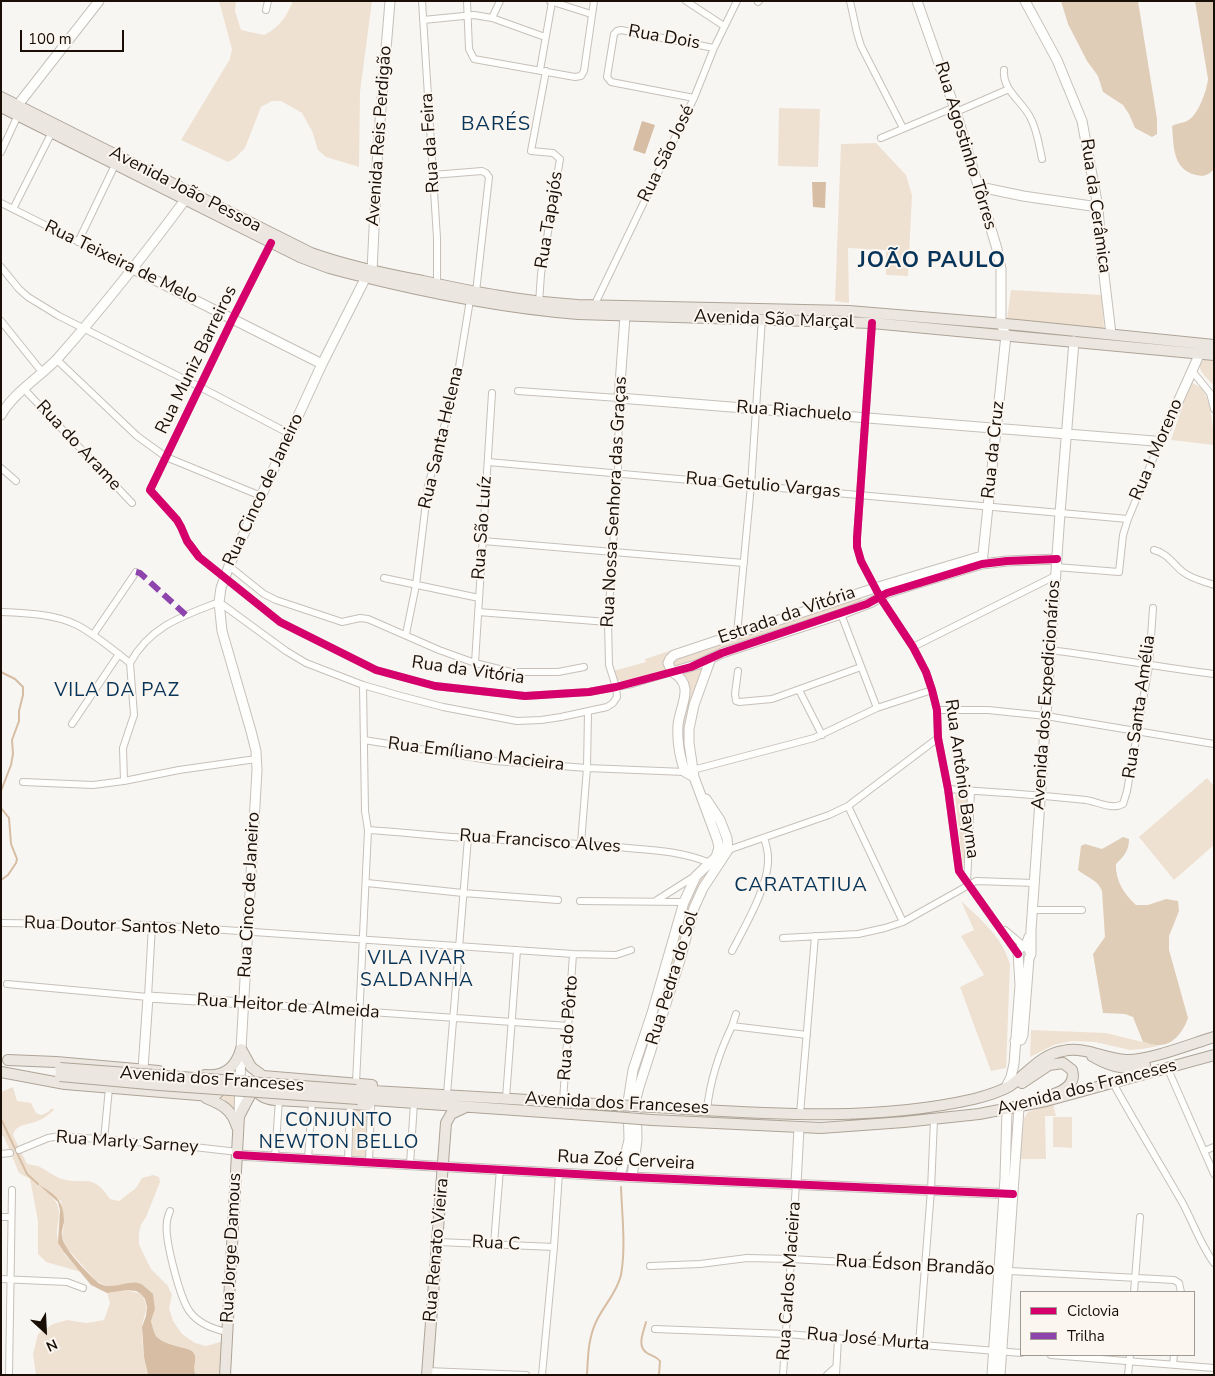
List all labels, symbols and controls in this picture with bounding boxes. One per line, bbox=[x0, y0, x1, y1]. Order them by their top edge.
scale bar bbox=[22, 20, 126, 52]
street label: Rua Dois bbox=[626, 21, 702, 55]
text: 100 m bbox=[28, 29, 72, 49]
street label: Avenida Reis Perdigão bbox=[363, 45, 397, 227]
street label: Rua Agostinho Tôrres bbox=[929, 59, 1001, 233]
street label: Rua da Feira bbox=[417, 92, 445, 194]
street label: Rua São José bbox=[634, 102, 700, 206]
district label: BARÉS bbox=[460, 113, 532, 137]
street label: Rua da Cerâmica bbox=[1075, 138, 1115, 274]
street label: Avenida João Pessoa bbox=[105, 142, 265, 238]
street label: Rua Tapajós bbox=[532, 170, 568, 270]
street label: Rua Teixeira de Melo bbox=[41, 216, 201, 310]
district label: JOÃO PAULO bbox=[857, 249, 1007, 275]
street label: Rua Muniz Barreiros bbox=[152, 282, 242, 438]
street label: Avenida São Marçal bbox=[694, 306, 854, 334]
street label: Rua Santa Helena bbox=[415, 365, 469, 511]
street label: Rua Nossa Senhora das Graças bbox=[598, 376, 632, 628]
street label: Rua do Arame bbox=[31, 396, 125, 496]
street label: Rua J Moreno bbox=[1126, 396, 1188, 504]
street label: Rua Riachuelo bbox=[736, 397, 852, 427]
street label: Rua da Cruz bbox=[978, 400, 1010, 500]
street label: Rua Cinco de Janeiro bbox=[219, 410, 309, 570]
street label: Rua Getulio Vargas bbox=[685, 468, 841, 504]
street label: Rua São Luíz bbox=[469, 475, 497, 581]
street label: Avenida dos Expedicionários bbox=[1028, 579, 1066, 811]
street label: Estrada da Vitória bbox=[716, 582, 858, 650]
street label: Rua Santa Amélia bbox=[1119, 634, 1161, 780]
street label: Rua da Vitória bbox=[410, 652, 526, 690]
district label: VILA DA PAZ bbox=[53, 680, 181, 702]
street label: Rua Antônio Bayma bbox=[939, 698, 983, 860]
street label: Rua Emíliano Macieira bbox=[387, 733, 565, 777]
street label: Rua Cinco de Janeiro bbox=[235, 812, 265, 978]
street label: Rua Francisco Alves bbox=[459, 826, 621, 858]
district label: CARATATIUA bbox=[733, 874, 869, 898]
street label: Rua Pedra do Sol bbox=[642, 908, 704, 1048]
street label: Rua Doutor Santos Neto bbox=[23, 913, 221, 941]
district label: VILA IVAR SALDANHA bbox=[359, 948, 475, 992]
street label: Rua do Pôrto bbox=[555, 975, 583, 1081]
street label: Rua Heitor de Almeida bbox=[196, 990, 380, 1024]
street label: Avenida dos Franceses bbox=[995, 1055, 1179, 1121]
street label: Avenida dos Franceses bbox=[119, 1063, 305, 1097]
street label: Avenida dos Franceses bbox=[524, 1088, 710, 1120]
district label: CONJUNTO NEWTON BELLO bbox=[257, 1110, 421, 1154]
street label: Rua Marly Sarney bbox=[55, 1127, 199, 1159]
street label: Rua Zoé Cerveira bbox=[557, 1147, 695, 1175]
street label: Rua Jorge Damous bbox=[217, 1172, 247, 1324]
street label: Rua Renato Vieira bbox=[420, 1177, 454, 1323]
street label: Rua Carlos Macieira bbox=[774, 1201, 806, 1361]
street label: Rua C bbox=[471, 1232, 521, 1256]
street label: Rua Édson Brandão bbox=[835, 1251, 995, 1281]
legend bbox=[1020, 1291, 1195, 1356]
text: Ciclovia bbox=[1067, 1301, 1119, 1321]
north arrow bbox=[20, 1306, 70, 1356]
street label: Rua José Murta bbox=[806, 1324, 930, 1356]
text: Trilha bbox=[1067, 1326, 1105, 1346]
text: N bbox=[43, 1334, 60, 1356]

